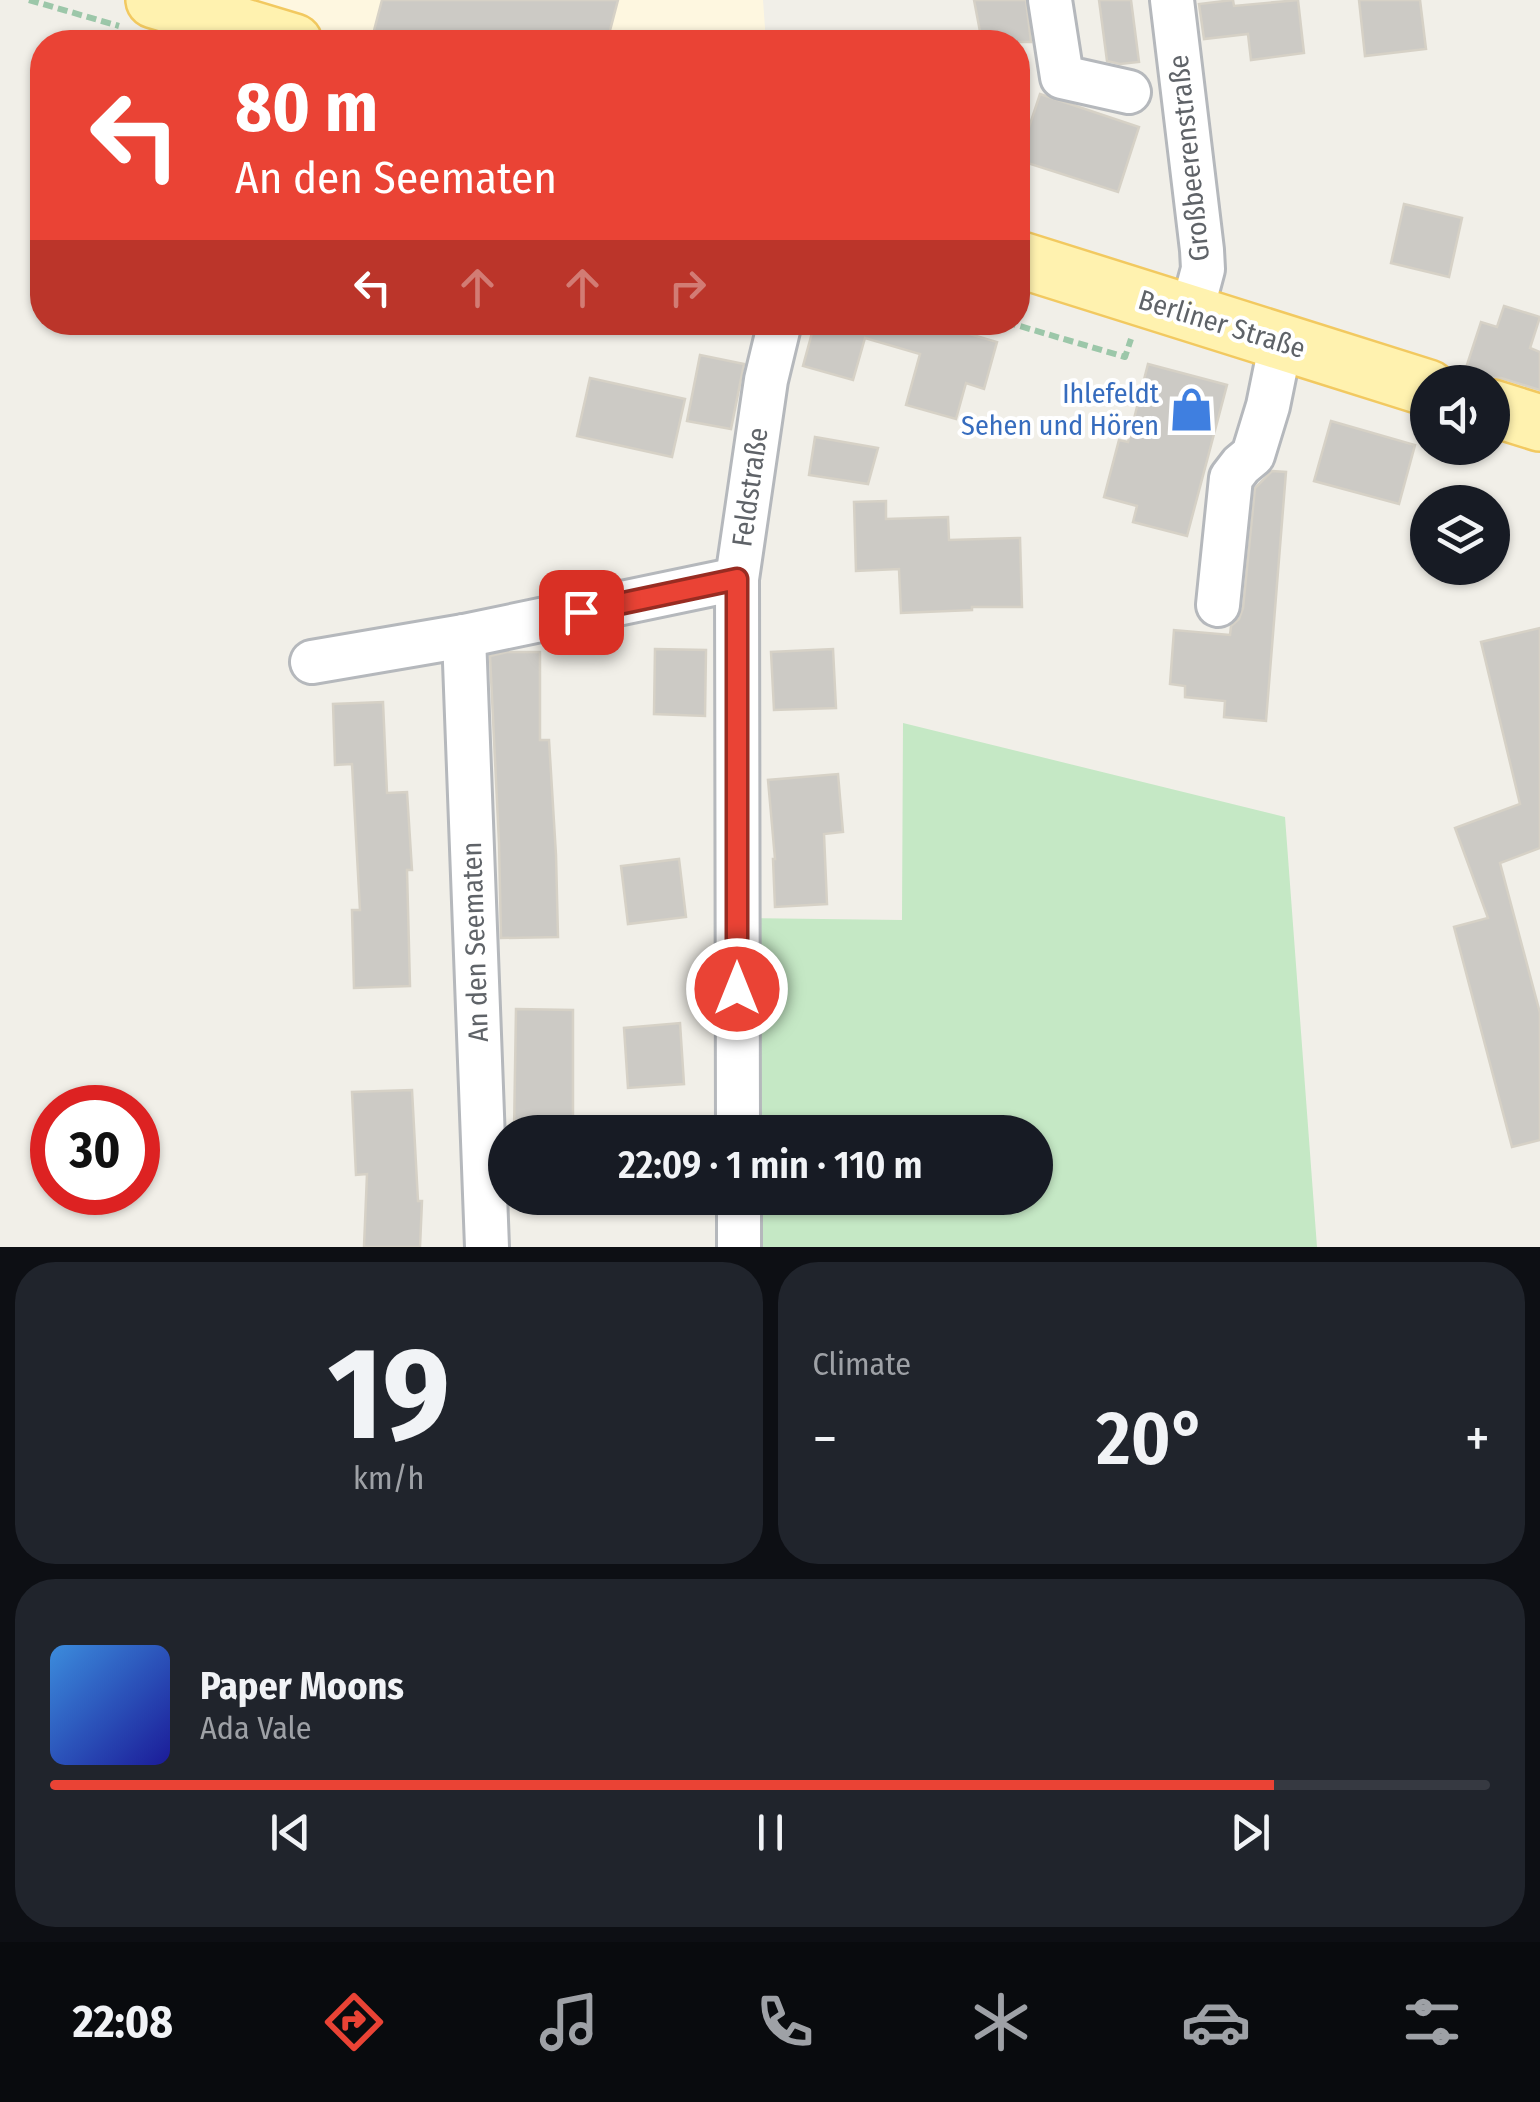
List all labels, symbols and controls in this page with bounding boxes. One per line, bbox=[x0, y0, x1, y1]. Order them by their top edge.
street label: Großbeerenstraße bbox=[1162, 53, 1216, 263]
text: 80 m bbox=[235, 66, 378, 150]
icon: left bbox=[70, 70, 200, 200]
text: An den Seematen bbox=[235, 151, 557, 205]
icon: left bbox=[345, 260, 400, 315]
icon: ahead bbox=[450, 260, 505, 315]
icon: ahead bbox=[555, 260, 610, 315]
icon: right bbox=[660, 260, 715, 315]
street label: Berliner Straße bbox=[1135, 283, 1309, 365]
map controls bbox=[1410, 365, 1510, 585]
button: sound bbox=[1410, 365, 1510, 465]
place label: Ihlefeldt Sehen und Hören bbox=[961, 377, 1160, 442]
shop icon: Ihlefeldt Sehen und Hören bbox=[1168, 385, 1216, 433]
street label: Feldstraße bbox=[725, 425, 775, 549]
button: layers bbox=[1410, 485, 1510, 585]
pin bbox=[539, 570, 624, 655]
icon: arrive bbox=[554, 585, 609, 640]
street label: An den Seematen bbox=[455, 841, 495, 1043]
position arrow bbox=[685, 937, 789, 1041]
speed limit sign: 30 bbox=[30, 1085, 160, 1215]
text: 22:09 · 1 min · 110 m bbox=[618, 1142, 923, 1188]
text: 19 bbox=[328, 1316, 450, 1472]
text: Climate bbox=[813, 1345, 911, 1383]
text: 20° bbox=[1096, 1394, 1206, 1484]
text: − bbox=[813, 1406, 837, 1472]
text: + bbox=[1465, 1406, 1490, 1472]
text: km/h bbox=[353, 1459, 424, 1497]
text: Paper Moons bbox=[200, 1663, 404, 1709]
text: Ada Vale bbox=[200, 1709, 312, 1747]
icon: previous bbox=[263, 1805, 318, 1860]
icon: pause bbox=[743, 1805, 798, 1860]
icon: next bbox=[1223, 1805, 1278, 1860]
icon: directions bbox=[319, 1987, 389, 2057]
icon: music bbox=[534, 1987, 604, 2057]
icon: phone bbox=[750, 1987, 820, 2057]
icon: climate bbox=[966, 1987, 1036, 2057]
icon: car bbox=[1181, 1987, 1251, 2057]
icon: filters bbox=[1397, 1987, 1467, 2057]
text: 22:08 bbox=[73, 1995, 173, 2049]

